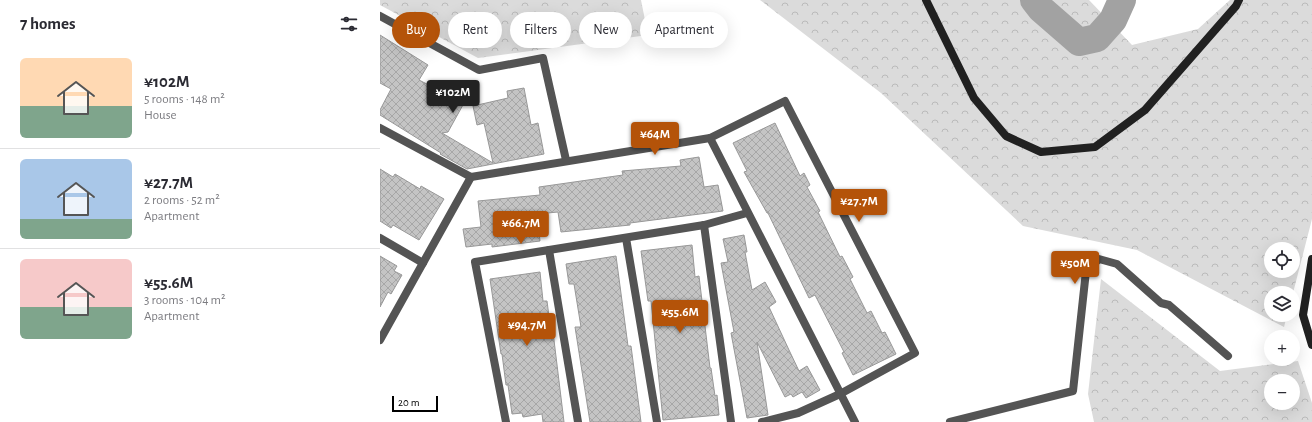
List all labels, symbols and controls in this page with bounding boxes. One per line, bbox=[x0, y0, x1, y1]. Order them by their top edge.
chip: Buy bbox=[392, 12, 440, 48]
chip: Rent bbox=[448, 12, 502, 48]
chip: Filters bbox=[510, 12, 571, 48]
chip: New bbox=[579, 12, 632, 48]
chip: Apartment bbox=[640, 12, 728, 48]
icon: filters bbox=[338, 13, 360, 35]
text: 7 homes bbox=[20, 15, 76, 32]
text: ¥102M bbox=[144, 73, 189, 90]
icon: home bbox=[52, 74, 100, 122]
pin: ¥102M bbox=[425, 80, 481, 114]
text: ¥102M bbox=[436, 86, 470, 99]
text: 5 rooms · 148 m² bbox=[144, 93, 225, 106]
text: House bbox=[144, 109, 176, 122]
pin: ¥64M bbox=[631, 122, 679, 156]
text: ¥64M bbox=[640, 128, 670, 141]
text: ¥27.7M bbox=[144, 174, 193, 191]
icon: home bbox=[52, 175, 100, 223]
pin: ¥27.7M bbox=[826, 189, 892, 223]
text: 2 rooms · 52 m² bbox=[144, 194, 220, 207]
text: ¥27.7M bbox=[840, 195, 878, 208]
text: Apartment bbox=[144, 210, 199, 223]
pin: ¥66.7M bbox=[488, 211, 554, 245]
text: ¥66.7M bbox=[502, 217, 540, 230]
map controls bbox=[1264, 242, 1300, 410]
button: locate bbox=[1264, 242, 1300, 278]
pin: ¥50M bbox=[1051, 251, 1099, 285]
text: ¥50M bbox=[1060, 257, 1090, 270]
text: ¥55.6M bbox=[144, 274, 193, 291]
icon: home bbox=[52, 275, 100, 323]
button: layers bbox=[1264, 286, 1300, 322]
text: 3 rooms · 104 m² bbox=[144, 294, 225, 307]
pin: ¥55.6M bbox=[647, 300, 713, 334]
text: ¥55.6M bbox=[661, 306, 699, 319]
text: Apartment bbox=[144, 310, 199, 323]
pin: ¥94.7M bbox=[494, 313, 560, 347]
text: ¥94.7M bbox=[508, 319, 546, 332]
button: + bbox=[1264, 330, 1300, 366]
button: − bbox=[1264, 374, 1300, 410]
scale bar bbox=[392, 394, 438, 413]
text: 20 m bbox=[398, 397, 419, 408]

